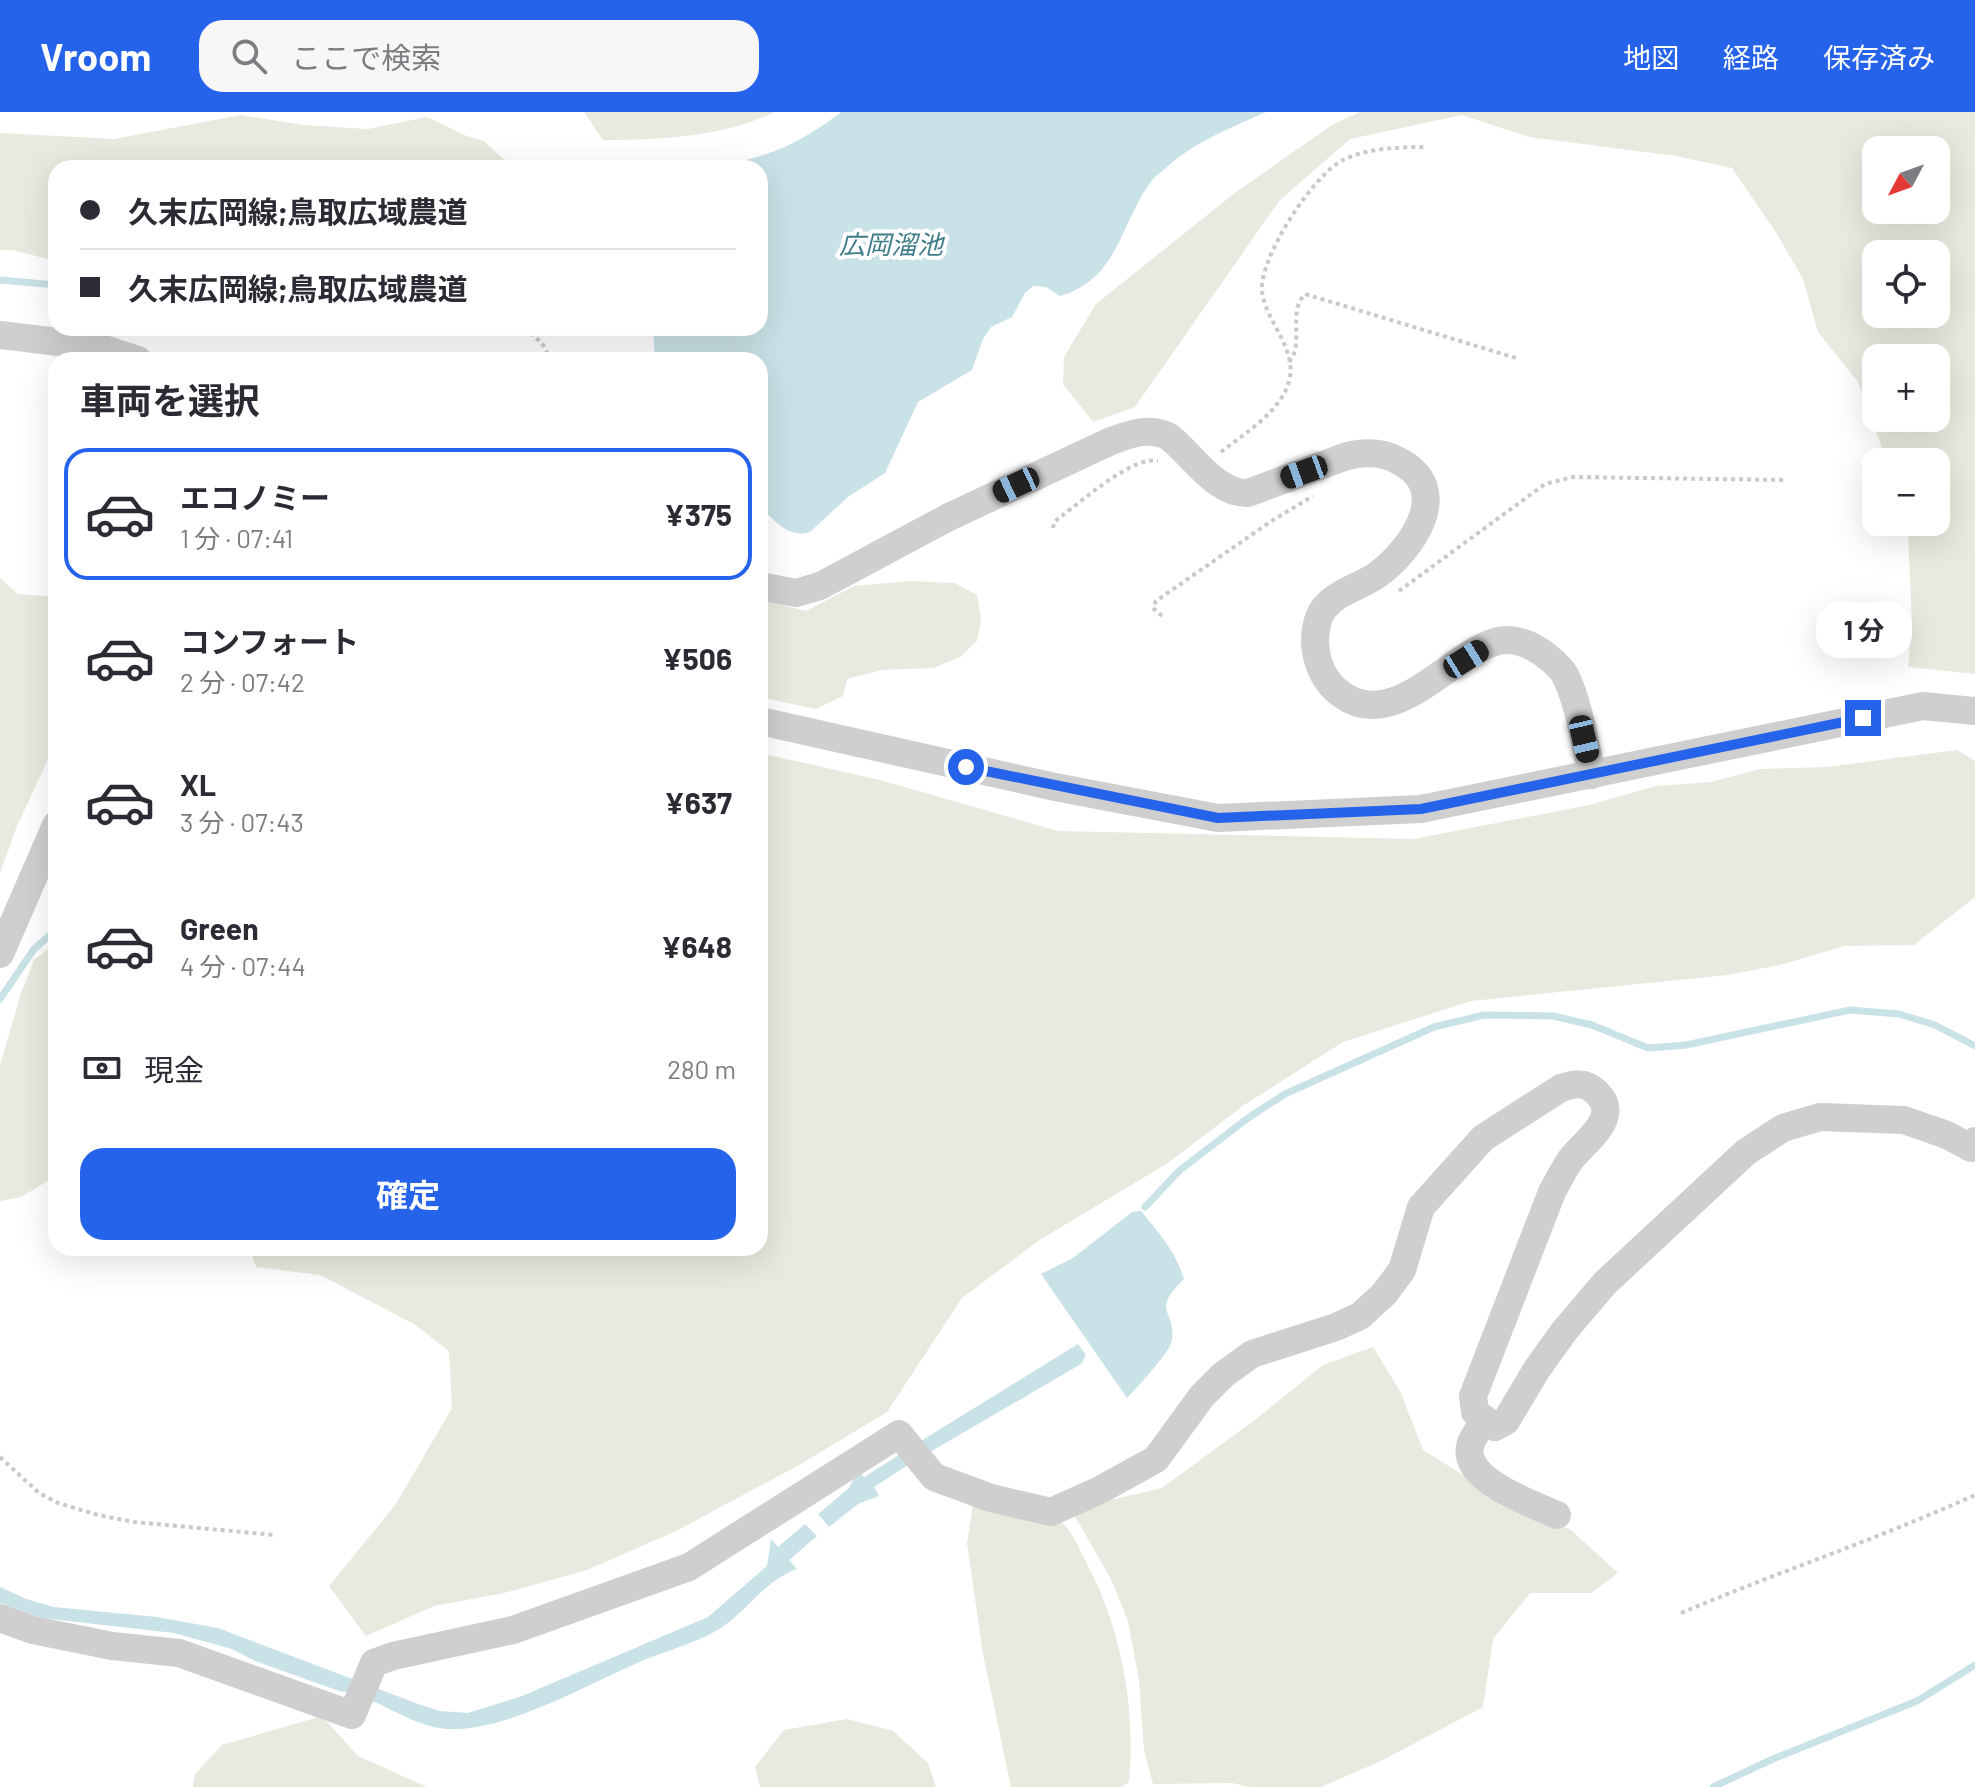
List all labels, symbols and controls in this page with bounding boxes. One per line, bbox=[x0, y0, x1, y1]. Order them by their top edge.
search box bbox=[199, 20, 759, 92]
text: Vroom bbox=[40, 33, 151, 79]
icon: search bbox=[227, 34, 271, 78]
text: ここで検索 bbox=[291, 39, 441, 75]
text: 地図 bbox=[1623, 40, 1679, 74]
text: 経路 bbox=[1723, 40, 1779, 74]
text: 保存済み bbox=[1823, 40, 1935, 74]
north arrow bbox=[1862, 136, 1950, 224]
map controls bbox=[1862, 136, 1950, 536]
text: 久末広岡線;鳥取広域農道 bbox=[128, 193, 467, 229]
water label: 広岡溜池 bbox=[839, 228, 946, 259]
button: locate bbox=[1862, 240, 1950, 328]
text: 久末広岡線;鳥取広域農道 bbox=[128, 270, 467, 306]
button: + bbox=[1862, 344, 1950, 432]
text: 車両を選択 bbox=[80, 378, 260, 421]
button: − bbox=[1862, 448, 1950, 536]
car bbox=[1277, 453, 1331, 491]
car bbox=[989, 464, 1043, 506]
icon: car bbox=[84, 478, 156, 550]
text: エコノミー bbox=[180, 479, 330, 515]
text: ¥375 bbox=[664, 496, 732, 532]
text: 1 分 · 07:41 bbox=[180, 522, 293, 553]
callout: 1 分 bbox=[1815, 602, 1911, 658]
text: 1 分 bbox=[1844, 614, 1884, 645]
icon: car bbox=[84, 622, 156, 694]
text: コンフォート bbox=[180, 623, 359, 659]
car bbox=[1439, 636, 1493, 682]
text: ¥506 bbox=[662, 640, 732, 676]
text: 2 分 · 07:42 bbox=[180, 666, 305, 697]
route end bbox=[1845, 700, 1881, 736]
car bbox=[1567, 713, 1601, 765]
route start bbox=[948, 749, 984, 785]
icon: car bbox=[84, 766, 156, 838]
text: XL bbox=[180, 766, 216, 802]
text: ¥637 bbox=[664, 784, 732, 820]
text: 3 分 · 07:43 bbox=[180, 806, 304, 837]
icon: car bbox=[84, 910, 156, 982]
text: Green bbox=[180, 910, 259, 946]
text: ¥648 bbox=[661, 928, 732, 964]
text: 4 分 · 07:44 bbox=[180, 950, 306, 981]
icon: cash bbox=[80, 1046, 124, 1090]
text: 現金 bbox=[144, 1051, 204, 1087]
text: 280 m bbox=[667, 1053, 736, 1084]
button: 確定 bbox=[80, 1148, 736, 1240]

